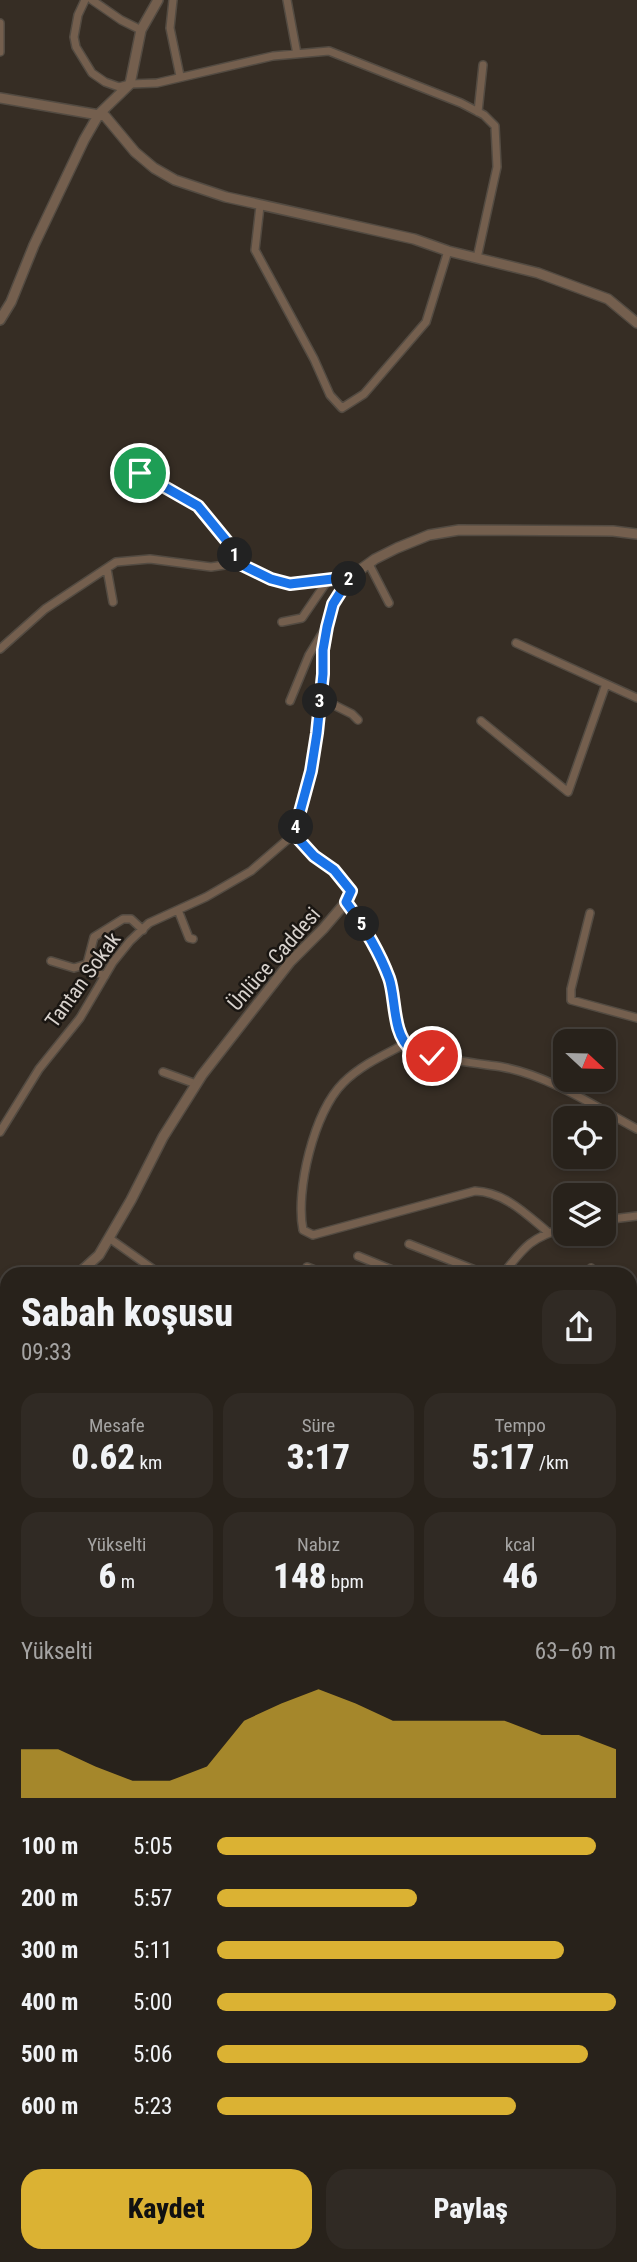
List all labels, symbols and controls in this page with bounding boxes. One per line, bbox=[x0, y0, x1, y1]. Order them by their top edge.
pin bbox=[110, 443, 170, 503]
icon: arrive bbox=[121, 454, 159, 492]
pin: 1 bbox=[218, 538, 252, 572]
text: 1 bbox=[230, 543, 239, 566]
pin: 2 bbox=[332, 562, 366, 596]
text: 2 bbox=[344, 567, 353, 590]
pin: 3 bbox=[302, 684, 338, 718]
text: 3 bbox=[315, 689, 324, 712]
pin: 4 bbox=[278, 810, 314, 844]
text: 4 bbox=[291, 815, 300, 838]
street label: Ünlüce Caddesi bbox=[223, 903, 325, 1015]
pin: 5 bbox=[344, 906, 380, 942]
text: 5 bbox=[357, 912, 366, 935]
street label: Tantan Sokak bbox=[40, 927, 126, 1032]
pin bbox=[402, 1026, 462, 1086]
north arrow bbox=[553, 1029, 616, 1092]
map controls bbox=[553, 1029, 616, 1246]
icon: check bbox=[413, 1037, 451, 1075]
button: locate bbox=[553, 1106, 616, 1169]
button: layers bbox=[553, 1183, 616, 1246]
button: share bbox=[542, 1290, 616, 1364]
text: Sabah koşusu bbox=[21, 1291, 233, 1335]
text: 09:33 bbox=[21, 1339, 72, 1366]
text: Mesafe bbox=[89, 1414, 145, 1437]
text: Süre bbox=[302, 1414, 335, 1437]
text: Tempo bbox=[495, 1414, 546, 1437]
text: 0.62 bbox=[71, 1437, 135, 1478]
text: 3:17 bbox=[287, 1437, 350, 1478]
text: 5:17 bbox=[471, 1437, 535, 1478]
text: km bbox=[135, 1451, 162, 1474]
text: /km bbox=[535, 1451, 569, 1474]
text: Yükselti bbox=[87, 1533, 146, 1556]
text: Nabız bbox=[297, 1533, 340, 1556]
text: kcal bbox=[505, 1533, 535, 1556]
text: 6 bbox=[99, 1556, 116, 1597]
text: 148 bbox=[273, 1556, 326, 1597]
text: 46 bbox=[502, 1556, 538, 1597]
text: m bbox=[116, 1570, 135, 1593]
text: bpm bbox=[326, 1570, 364, 1593]
text: Yükselti bbox=[21, 1638, 93, 1665]
text: 63–69 m bbox=[535, 1638, 616, 1665]
text: 100 m bbox=[21, 1833, 78, 1860]
text: 5:05 bbox=[133, 1833, 172, 1860]
text: 200 m bbox=[21, 1885, 78, 1912]
text: 5:57 bbox=[133, 1885, 172, 1912]
text: 300 m bbox=[21, 1937, 78, 1964]
text: 5:11 bbox=[133, 1937, 172, 1964]
text: 400 m bbox=[21, 1989, 78, 2016]
text: 5:00 bbox=[133, 1989, 172, 2016]
text: 500 m bbox=[21, 2041, 78, 2068]
text: 5:06 bbox=[133, 2041, 172, 2068]
text: 600 m bbox=[21, 2093, 78, 2120]
text: 5:23 bbox=[133, 2093, 172, 2120]
button: Kaydet bbox=[21, 2169, 312, 2249]
button: Paylaş bbox=[326, 2169, 616, 2249]

